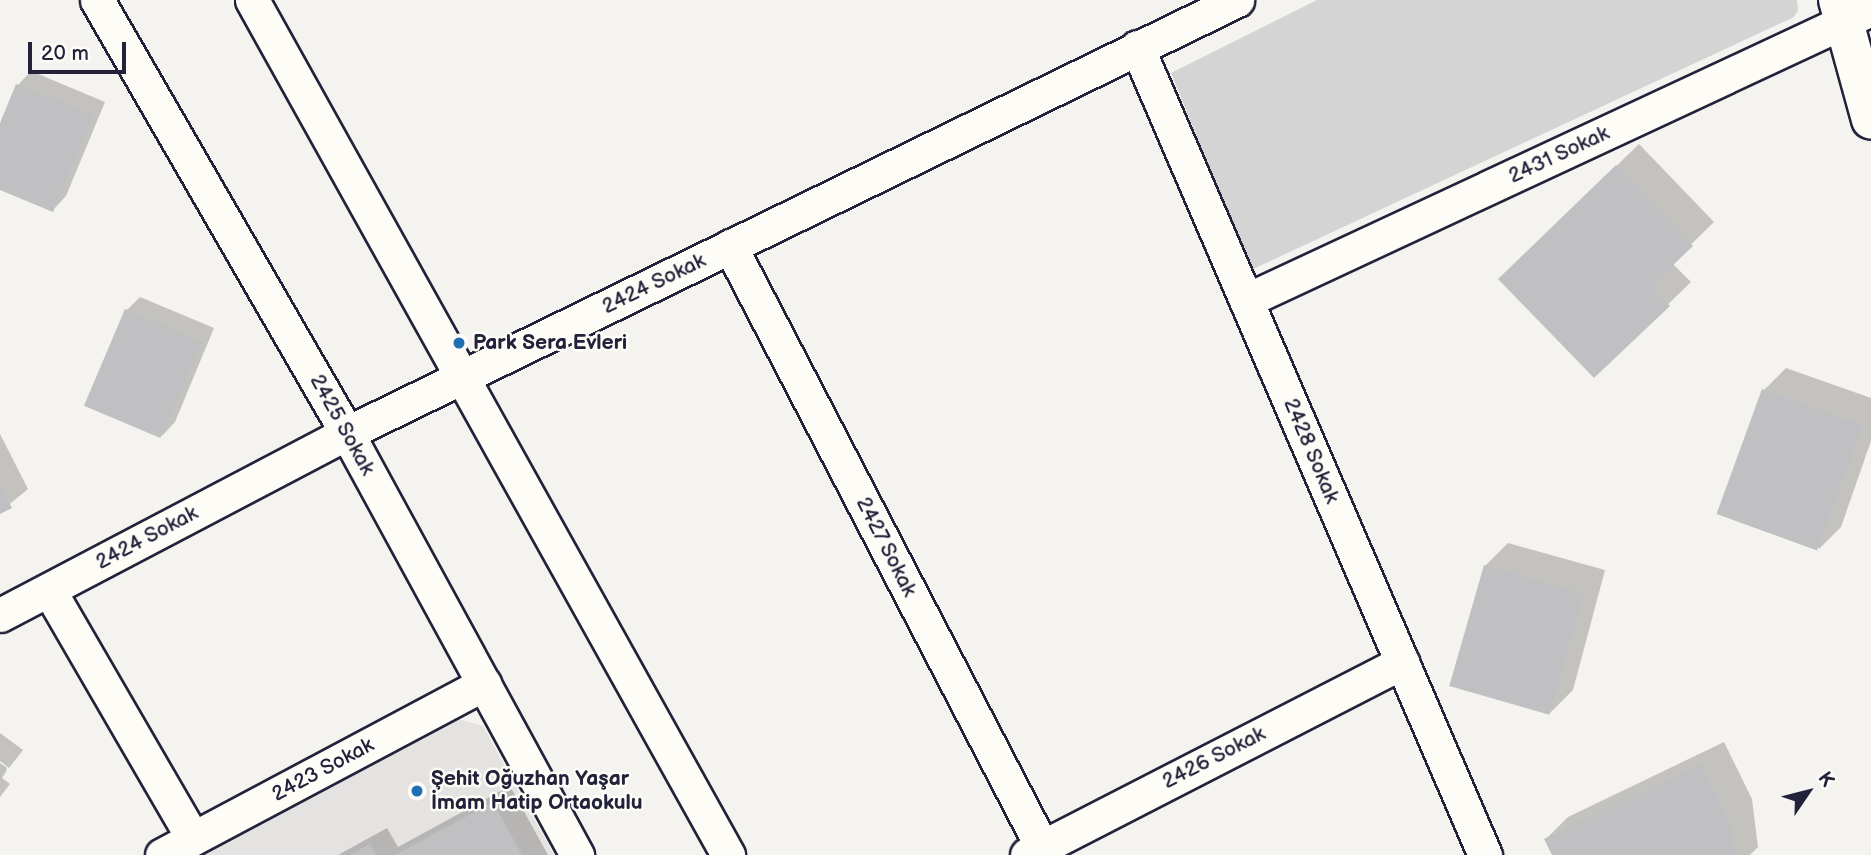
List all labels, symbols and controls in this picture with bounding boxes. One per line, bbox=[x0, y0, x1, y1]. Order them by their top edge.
scale bar bbox=[32, 28, 130, 72]
text: 20 m bbox=[41, 41, 89, 66]
street label: 2431 Sokak bbox=[1505, 121, 1613, 189]
street label: 2424 Sokak bbox=[598, 248, 710, 320]
place label: Park Sera Evleri bbox=[473, 330, 627, 356]
marker: Park Sera Evleri bbox=[451, 335, 467, 351]
street label: 2425 Sokak bbox=[304, 370, 380, 480]
street label: 2428 Sokak bbox=[1278, 395, 1344, 507]
street label: 2427 Sokak bbox=[850, 492, 922, 602]
street label: 2424 Sokak bbox=[92, 501, 202, 575]
street label: 2426 Sokak bbox=[1158, 721, 1270, 795]
street label: 2423 Sokak bbox=[268, 733, 378, 807]
north arrow bbox=[1773, 757, 1843, 827]
place label: Şehit Oğuzhan Yaşar İmam Hatip Ortaokulu bbox=[431, 766, 642, 816]
text: K bbox=[1812, 768, 1839, 792]
marker: Şehit Oğuzhan Yaşar İmam Hatip Ortaokulu bbox=[409, 783, 425, 799]

